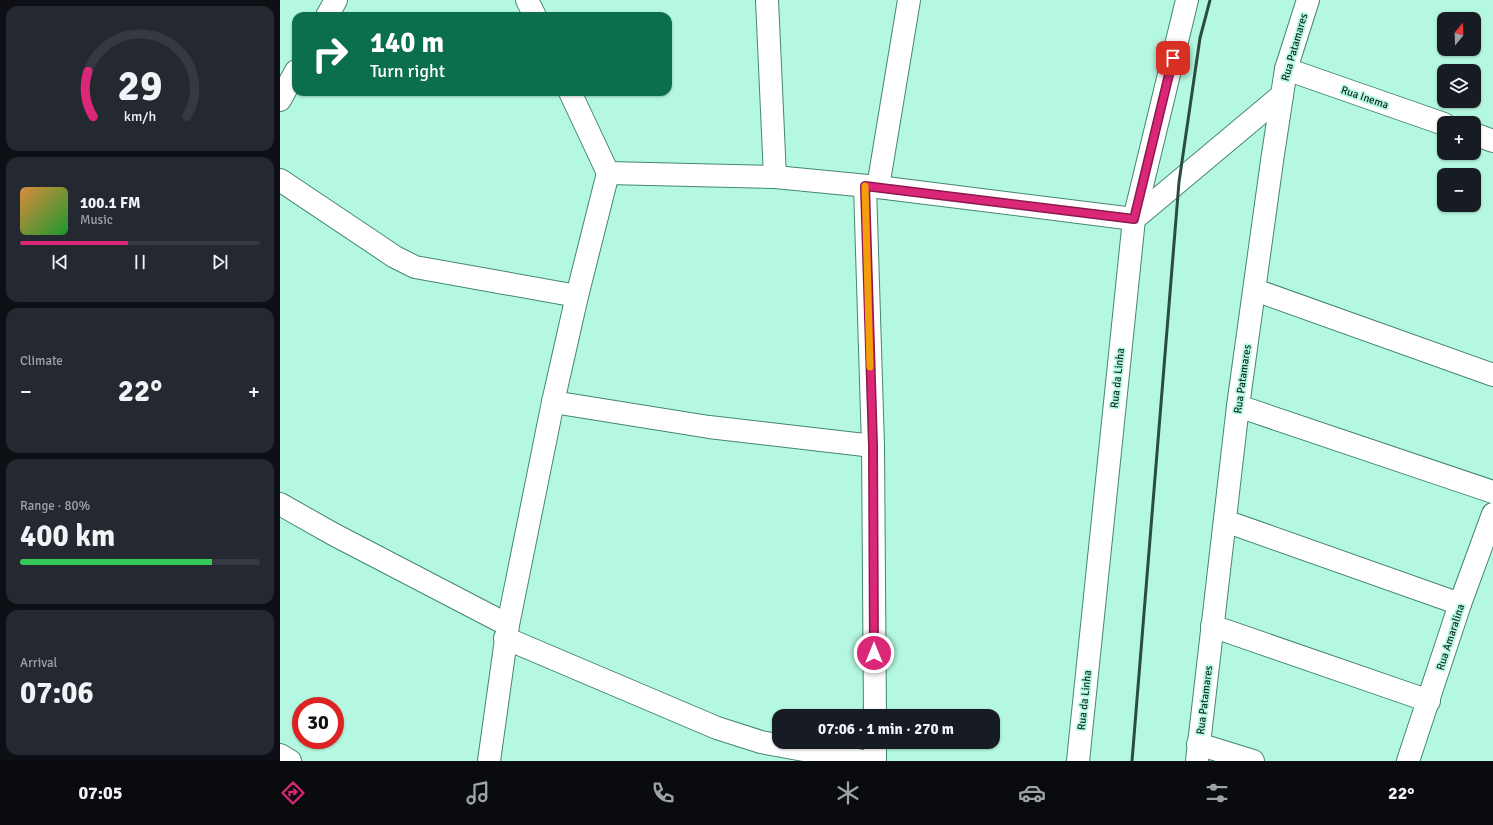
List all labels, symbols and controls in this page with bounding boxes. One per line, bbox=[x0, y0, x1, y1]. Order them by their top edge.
street label: Rua Patamares bbox=[1279, 12, 1310, 82]
north arrow bbox=[1437, 12, 1481, 56]
map controls bbox=[1437, 12, 1481, 212]
text: 140 m bbox=[370, 26, 444, 60]
icon: right bbox=[304, 28, 356, 80]
pin bbox=[1156, 41, 1190, 75]
icon: arrive bbox=[1162, 47, 1184, 69]
text: 29 bbox=[118, 60, 162, 111]
text: Turn right bbox=[370, 60, 445, 82]
button: layers bbox=[1437, 64, 1481, 108]
street label: Rua Inema bbox=[1339, 83, 1391, 112]
text: km/h bbox=[124, 107, 156, 124]
button: + bbox=[1437, 116, 1481, 160]
button: − bbox=[1437, 168, 1481, 212]
text: 100.1 FM bbox=[80, 194, 141, 212]
text: Music bbox=[80, 212, 113, 228]
icon: previous bbox=[49, 251, 71, 273]
icon: pause bbox=[129, 251, 151, 273]
icon: next bbox=[209, 251, 231, 273]
street label: Rua Patamares bbox=[1231, 343, 1254, 415]
street label: Rua da Linha bbox=[1108, 347, 1127, 409]
text: Climate bbox=[20, 353, 63, 369]
text: 22° bbox=[118, 373, 162, 410]
text: − bbox=[20, 378, 32, 405]
text: + bbox=[248, 378, 260, 405]
text: Range · 80% bbox=[20, 498, 90, 514]
text: 400 km bbox=[20, 518, 115, 555]
street label: Rua Amaralina bbox=[1434, 602, 1467, 672]
position arrow bbox=[853, 632, 895, 674]
text: Arrival bbox=[20, 655, 57, 671]
street label: Rua Patamares bbox=[1194, 664, 1215, 735]
street label: Rua da Linha bbox=[1075, 669, 1094, 731]
text: 07:06 bbox=[20, 675, 94, 712]
speed limit sign: 30 bbox=[292, 697, 344, 749]
text: 07:06 · 1 min · 270 m bbox=[818, 720, 954, 738]
icon: directions bbox=[279, 779, 307, 807]
icon: music bbox=[464, 779, 492, 807]
icon: phone bbox=[649, 779, 677, 807]
icon: climate bbox=[834, 779, 862, 807]
icon: car bbox=[1018, 779, 1046, 807]
icon: filters bbox=[1203, 779, 1231, 807]
text: 07:05 bbox=[78, 782, 123, 804]
text: 22° bbox=[1388, 782, 1415, 804]

